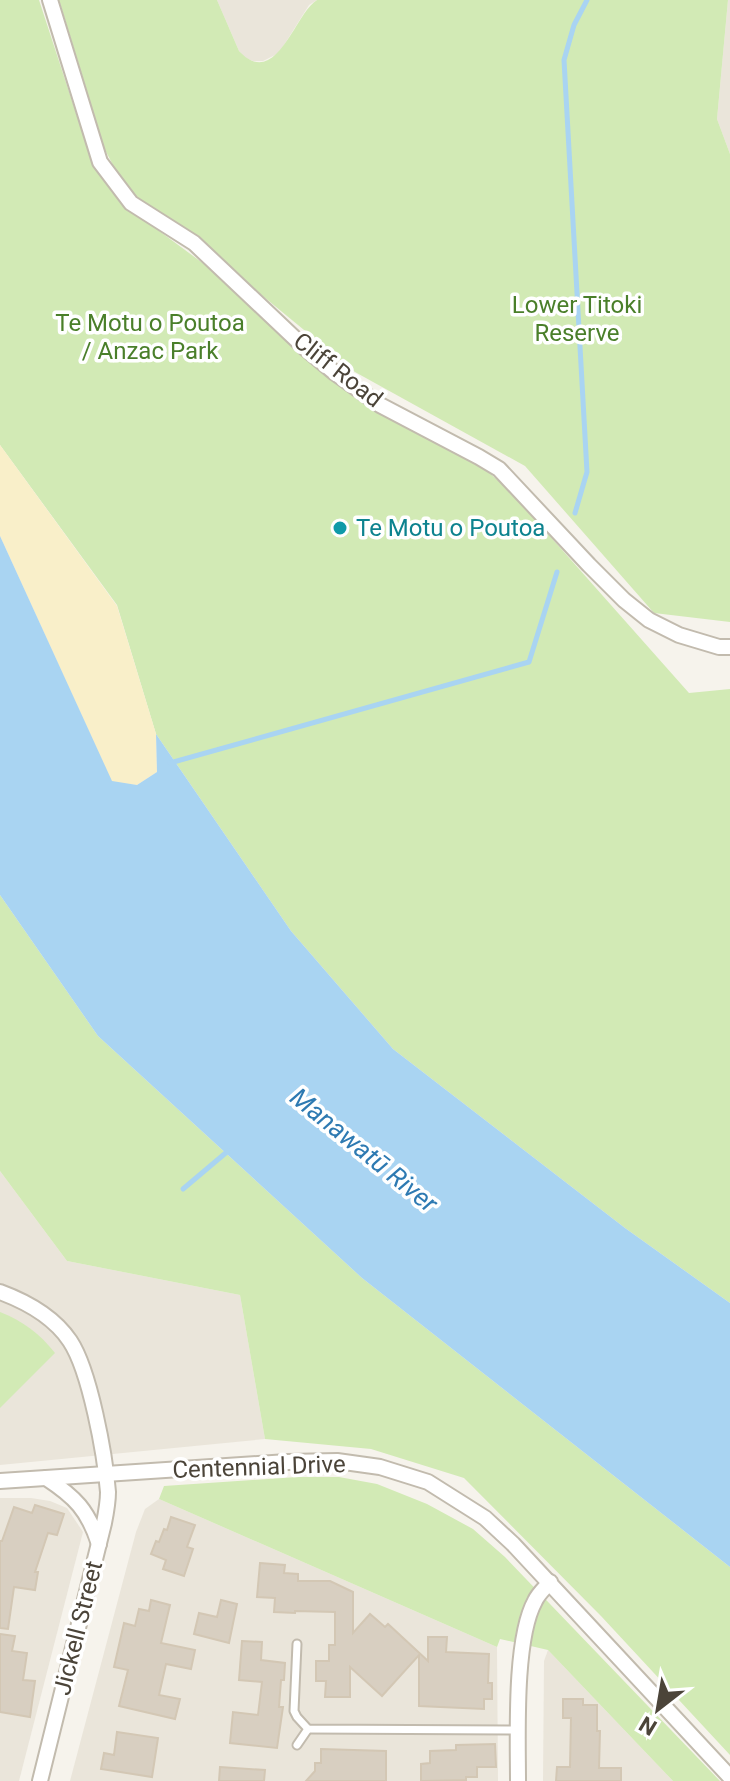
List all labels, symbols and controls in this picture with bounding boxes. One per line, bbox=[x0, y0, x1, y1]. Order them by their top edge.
park label: Lower Titoki Reserve bbox=[512, 291, 642, 347]
park label: Te Motu o Poutoa / Anzac Park bbox=[55, 309, 245, 365]
street label: Cliff Road bbox=[288, 327, 388, 413]
place label: Te Motu o Poutoa bbox=[356, 514, 545, 542]
marker: Te Motu o Poutoa bbox=[331, 519, 349, 537]
water label: Manawatū River bbox=[285, 1082, 445, 1219]
street label: Centennial Drive bbox=[172, 1450, 346, 1484]
street label: Jickell Street bbox=[48, 1558, 108, 1698]
north arrow bbox=[618, 1669, 698, 1749]
text: N bbox=[635, 1711, 661, 1740]

